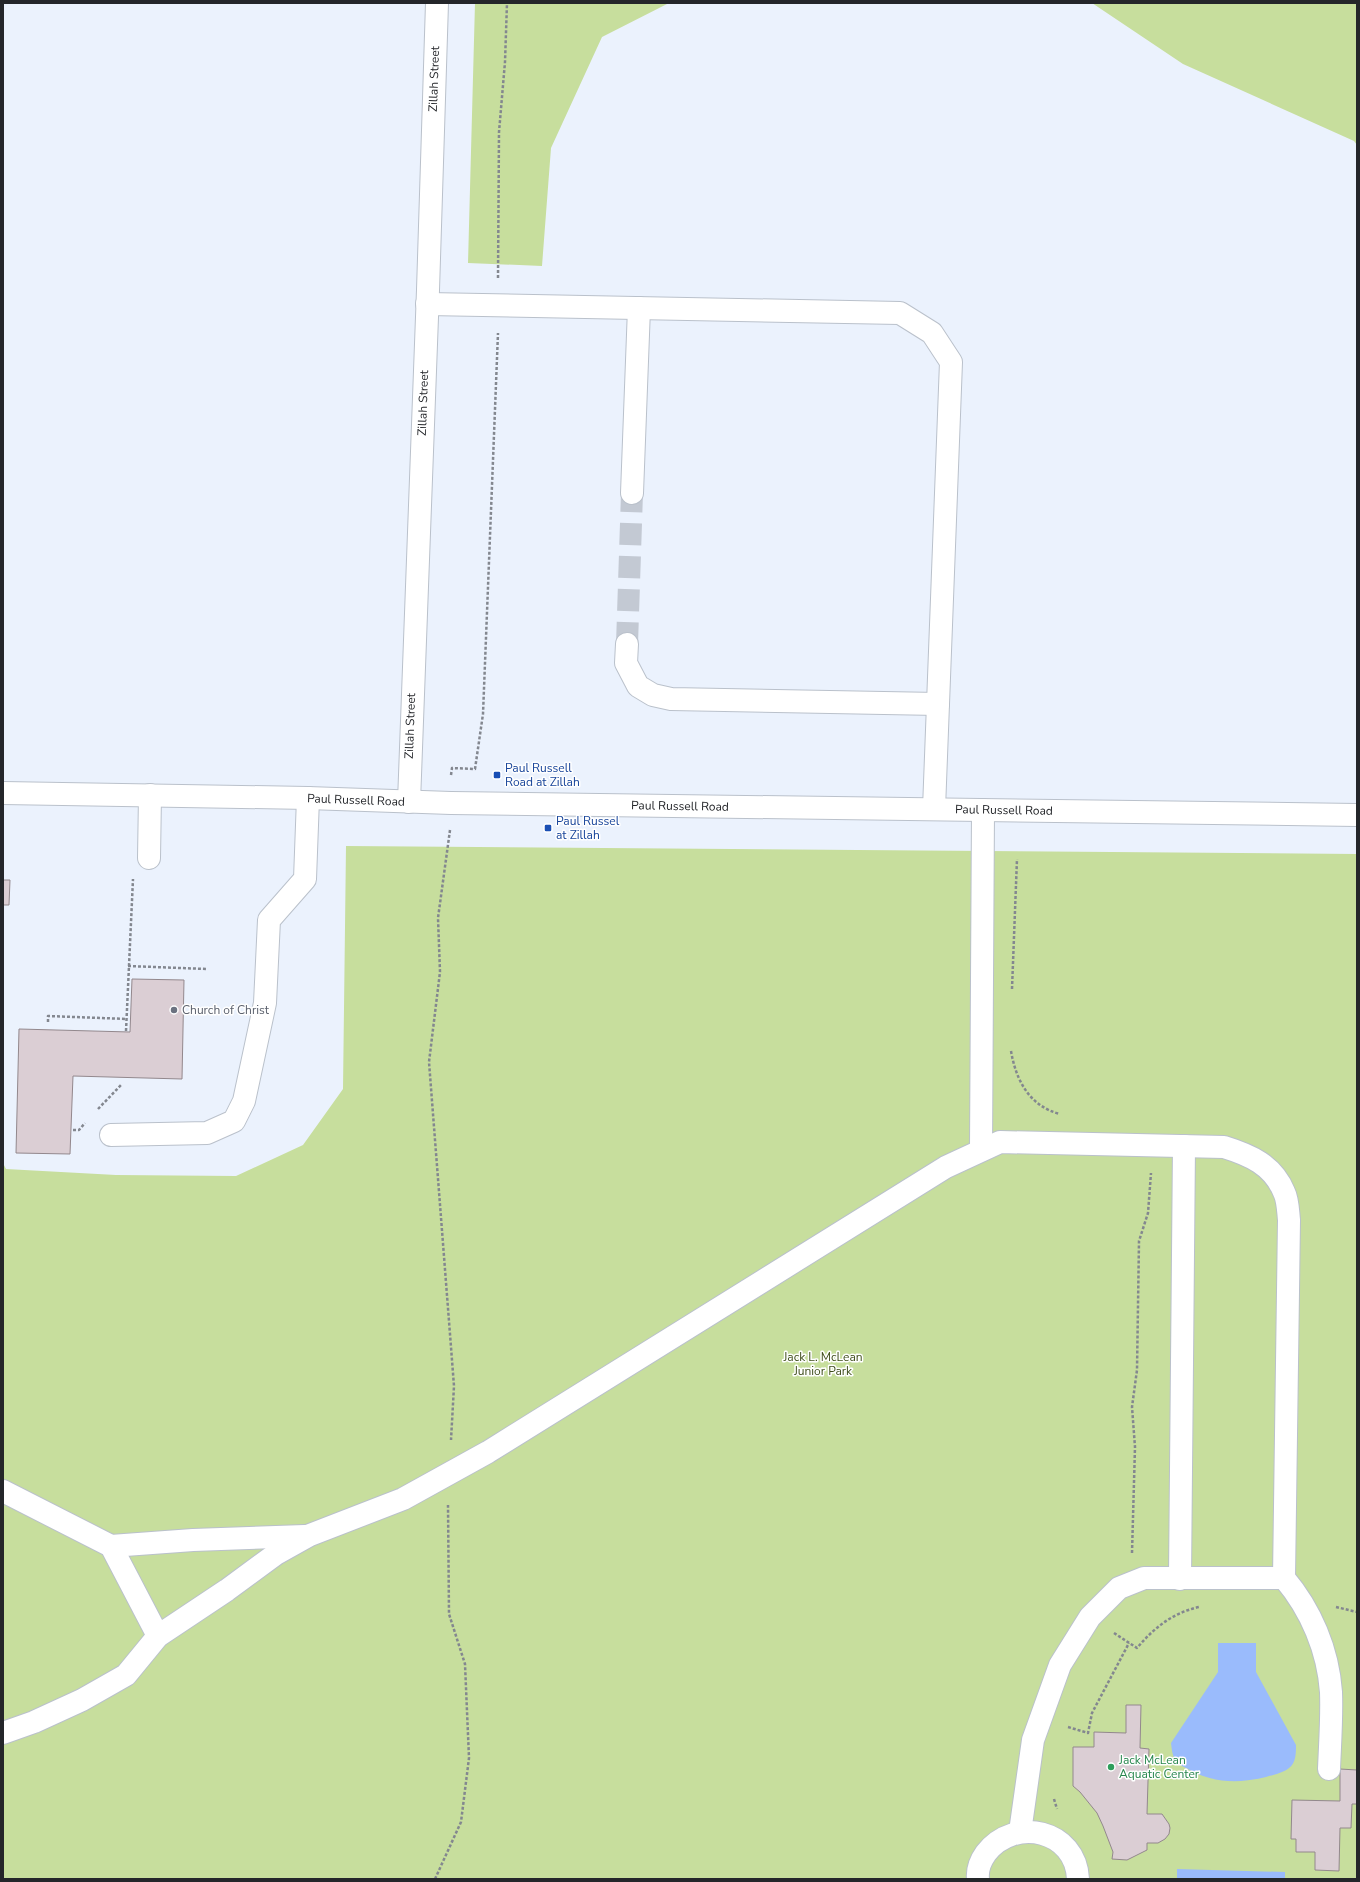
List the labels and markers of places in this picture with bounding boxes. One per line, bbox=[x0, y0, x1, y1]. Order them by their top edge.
place label: Paul Russell Road at Zillah bbox=[505, 760, 580, 790]
marker: Paul Russell Road at Zillah bbox=[492, 770, 502, 780]
place label: Paul Russel at Zillah bbox=[556, 813, 620, 843]
marker: Paul Russel at Zillah bbox=[543, 823, 553, 833]
place label: Church of Christ bbox=[182, 1002, 270, 1018]
marker: Church of Christ bbox=[169, 1005, 179, 1015]
place label: Jack McLean Aquatic Center bbox=[1118, 1752, 1200, 1782]
marker: Jack McLean Aquatic Center bbox=[1106, 1762, 1116, 1772]

